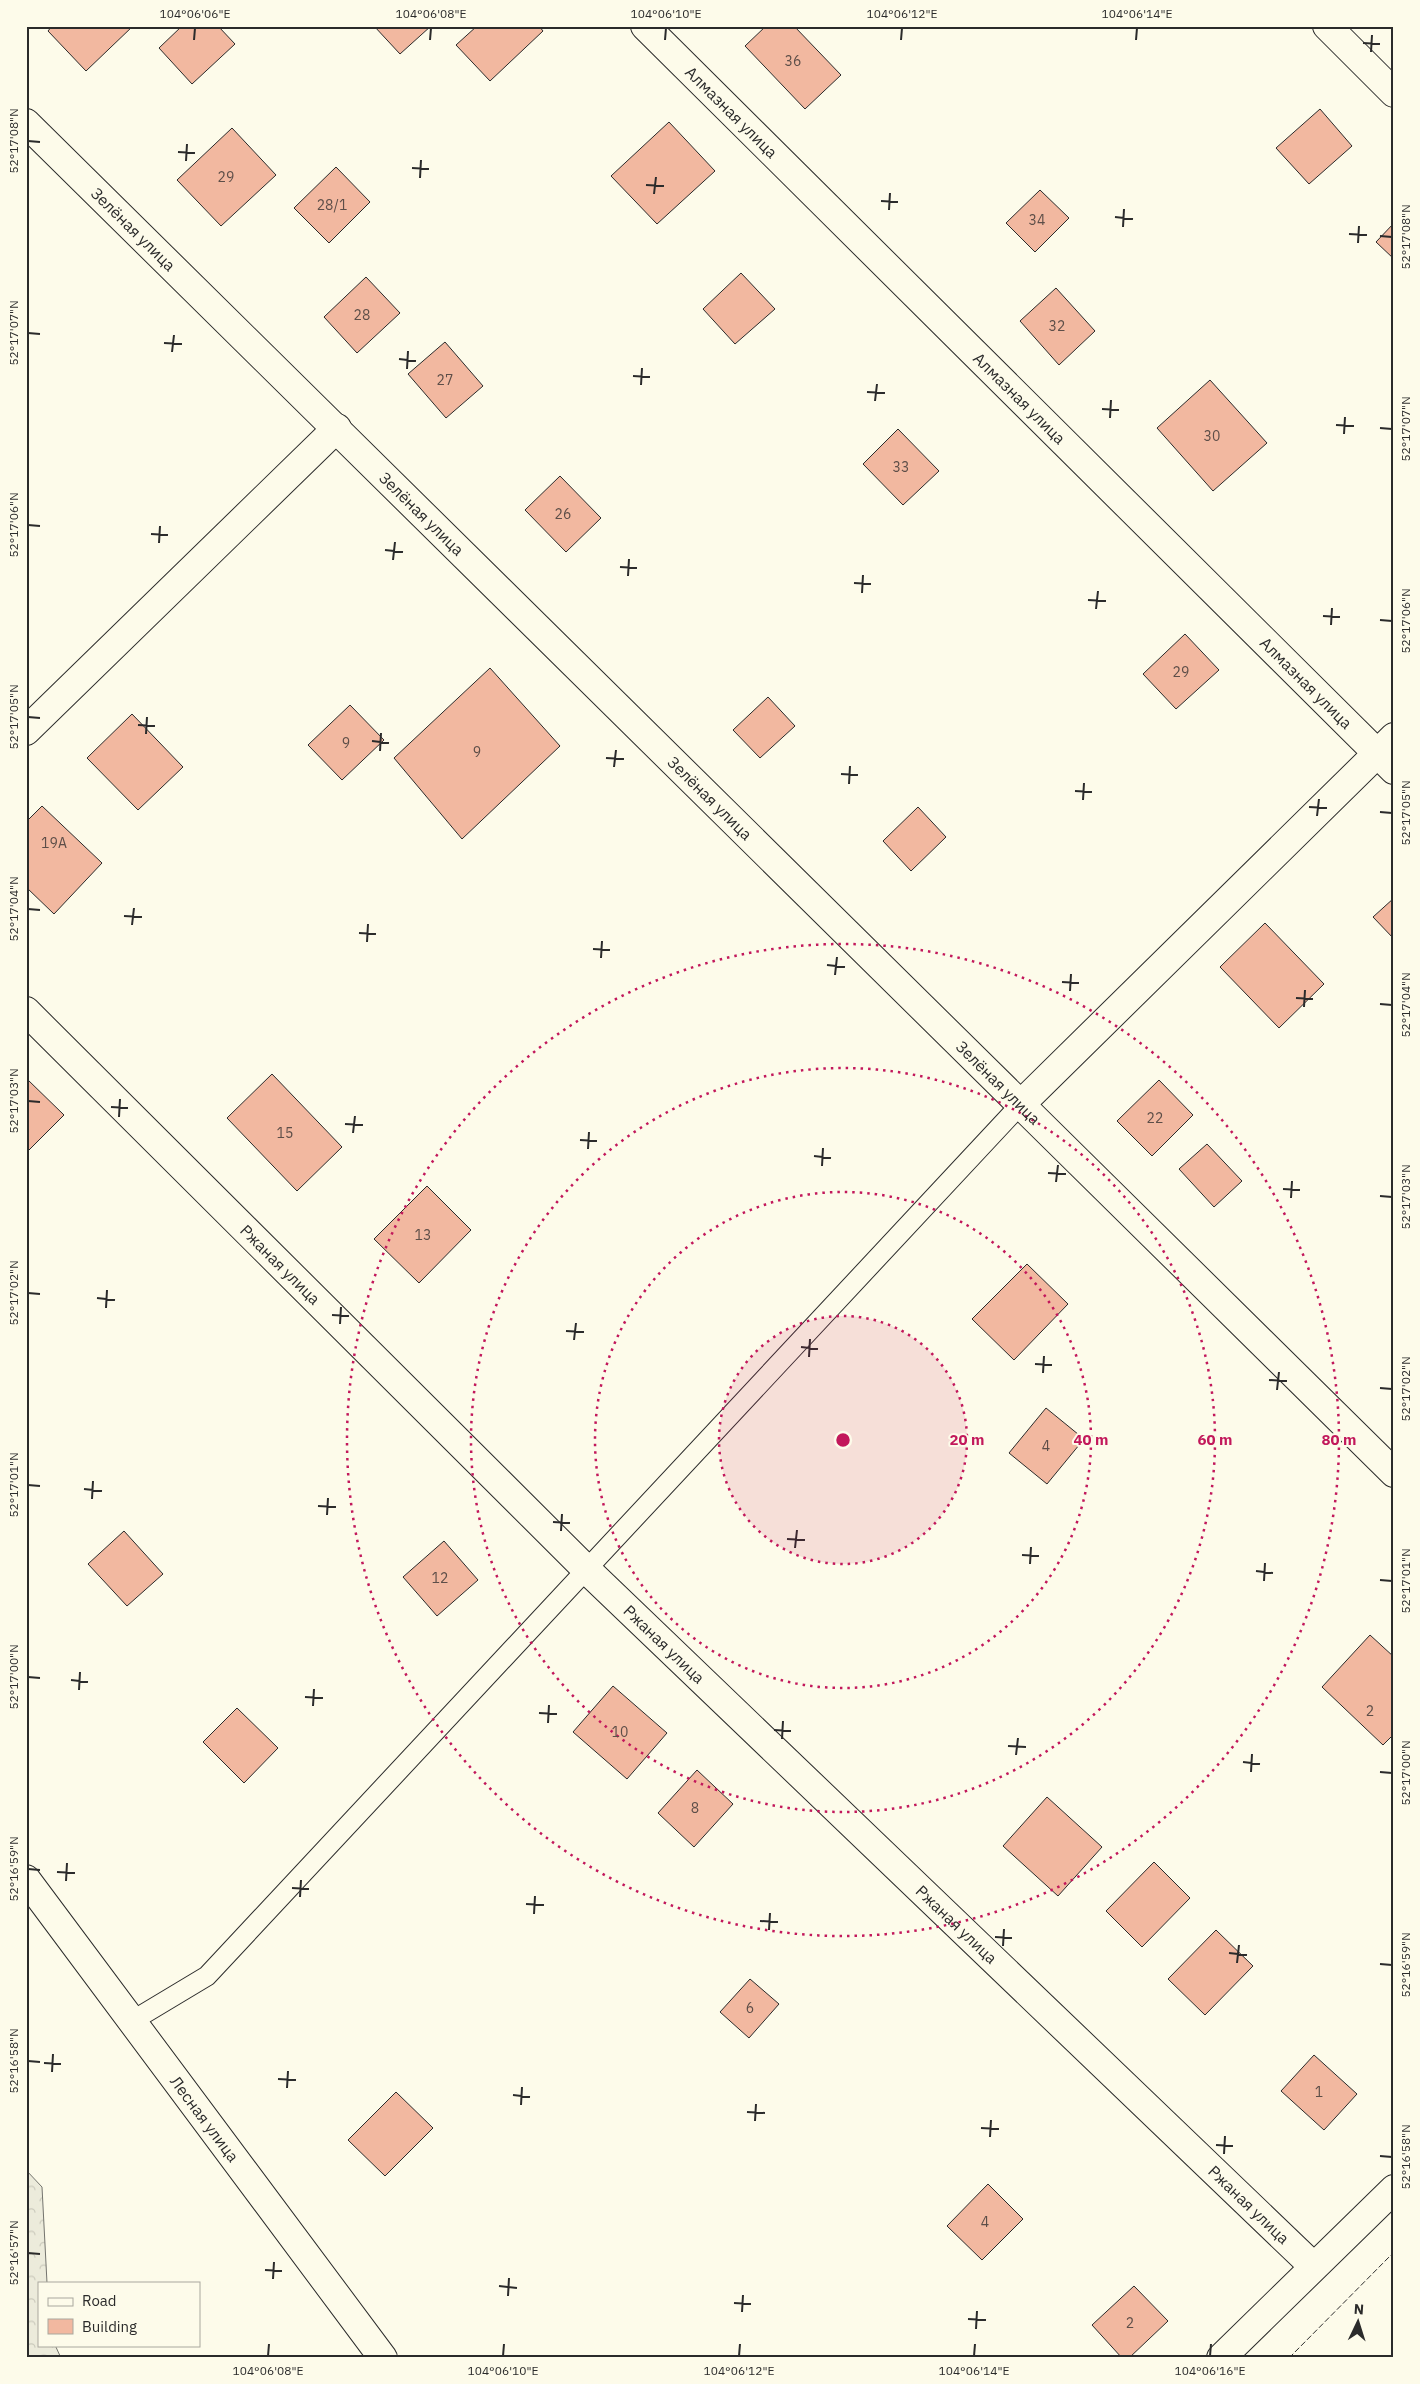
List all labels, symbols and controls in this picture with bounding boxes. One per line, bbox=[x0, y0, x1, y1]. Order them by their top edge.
text: 104°06'06"E bbox=[160, 6, 230, 21]
text: 104°06'08"E bbox=[396, 6, 466, 21]
text: 104°06'10"E bbox=[631, 6, 701, 21]
text: 104°06'12"E bbox=[867, 6, 937, 21]
text: 104°06'14"E bbox=[1102, 6, 1172, 21]
house number: 36 bbox=[785, 52, 801, 70]
street label: Алмазная улица bbox=[681, 62, 782, 162]
text: 52°17'08"N bbox=[6, 108, 21, 174]
house number: 29 bbox=[218, 168, 234, 186]
street label: Зелёная улица bbox=[87, 183, 180, 275]
house number: 28/1 bbox=[317, 196, 347, 214]
text: 52°17'08"N bbox=[1398, 204, 1413, 270]
house number: 34 bbox=[1029, 211, 1045, 229]
text: 52°17'07"N bbox=[6, 300, 21, 366]
house number: 28 bbox=[354, 306, 370, 324]
house number: 32 bbox=[1049, 317, 1065, 335]
street label: Алмазная улица bbox=[969, 348, 1070, 448]
house number: 27 bbox=[437, 371, 453, 389]
text: 52°17'07"N bbox=[1398, 396, 1413, 462]
house number: 30 bbox=[1204, 427, 1220, 445]
house number: 33 bbox=[893, 458, 909, 476]
street label: Зелёная улица bbox=[375, 468, 469, 560]
text: 52°17'06"N bbox=[6, 492, 21, 558]
house number: 26 bbox=[555, 505, 571, 523]
text: 52°17'06"N bbox=[1398, 588, 1413, 654]
street label: Алмазная улица bbox=[1256, 633, 1357, 733]
house number: 29 bbox=[1173, 663, 1189, 681]
text: 52°17'05"N bbox=[6, 684, 21, 750]
house number: 9 bbox=[342, 734, 350, 752]
house number: 9 bbox=[473, 743, 481, 761]
street label: Зелёная улица bbox=[664, 752, 757, 844]
text: 52°17'05"N bbox=[1398, 780, 1413, 846]
house number: 19А bbox=[41, 834, 67, 852]
text: 52°17'04"N bbox=[6, 876, 21, 942]
text: 52°17'04"N bbox=[1398, 972, 1413, 1038]
street label: Зелёная улица bbox=[952, 1036, 1045, 1129]
text: 52°17'03"N bbox=[6, 1068, 21, 1134]
house number: 22 bbox=[1147, 1109, 1163, 1127]
house number: 15 bbox=[277, 1124, 293, 1142]
text: 52°17'03"N bbox=[1398, 1164, 1413, 1230]
street label: Ржаная улица bbox=[236, 1220, 325, 1309]
house number: 13 bbox=[415, 1226, 431, 1244]
text: 52°17'02"N bbox=[6, 1260, 21, 1326]
text: 52°17'02"N bbox=[1398, 1356, 1413, 1422]
text: 20 m bbox=[950, 1430, 984, 1449]
text: 40 m bbox=[1074, 1430, 1108, 1449]
text: 60 m bbox=[1198, 1430, 1232, 1449]
text: 80 m bbox=[1322, 1430, 1356, 1449]
centre of rings bbox=[834, 1431, 852, 1449]
house number: 4 bbox=[1042, 1437, 1050, 1455]
text: 52°17'01"N bbox=[6, 1452, 21, 1518]
text: 52°17'01"N bbox=[1398, 1548, 1413, 1614]
house number: 12 bbox=[432, 1569, 448, 1587]
street label: Ржаная улица bbox=[619, 1601, 709, 1688]
text: 52°17'00"N bbox=[6, 1644, 21, 1710]
house number: 2 bbox=[1366, 1702, 1374, 1720]
house number: 10 bbox=[612, 1723, 628, 1741]
text: 52°17'00"N bbox=[1398, 1740, 1413, 1806]
house number: 8 bbox=[691, 1799, 699, 1817]
text: 52°16'59"N bbox=[6, 1836, 21, 1902]
street label: Ржаная улица bbox=[912, 1881, 1002, 1968]
text: 52°16'59"N bbox=[1398, 1932, 1413, 1998]
house number: 6 bbox=[746, 1999, 754, 2017]
text: 52°16'58"N bbox=[6, 2028, 21, 2094]
street label: Лесная улица bbox=[166, 2072, 244, 2166]
house number: 1 bbox=[1315, 2083, 1323, 2101]
text: 52°16'58"N bbox=[1398, 2124, 1413, 2190]
street label: Ржаная улица bbox=[1204, 2161, 1294, 2248]
house number: 4 bbox=[981, 2213, 989, 2231]
text: 52°16'57"N bbox=[6, 2220, 21, 2286]
legend bbox=[38, 2282, 200, 2346]
text: Road bbox=[82, 2291, 117, 2310]
north arrow bbox=[1332, 2296, 1382, 2346]
text: N bbox=[1353, 2300, 1365, 2318]
house number: 2 bbox=[1126, 2314, 1134, 2332]
text: Building bbox=[82, 2317, 137, 2336]
text: 104°06'08"E bbox=[233, 2363, 303, 2378]
text: 104°06'10"E bbox=[468, 2363, 538, 2378]
text: 104°06'12"E bbox=[704, 2363, 774, 2378]
text: 104°06'14"E bbox=[939, 2363, 1009, 2378]
text: 104°06'16"E bbox=[1175, 2363, 1245, 2378]

